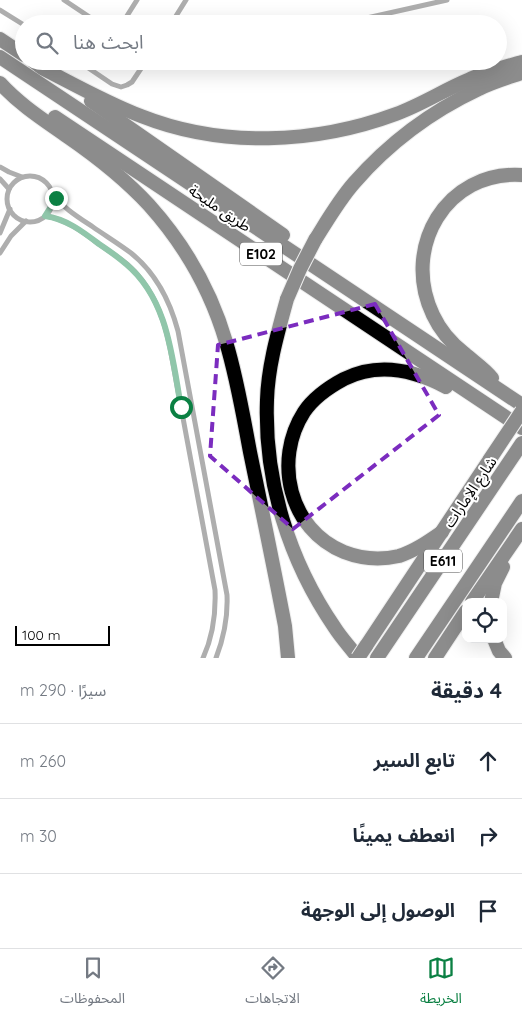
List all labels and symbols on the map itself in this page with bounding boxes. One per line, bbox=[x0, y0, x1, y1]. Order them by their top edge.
street label: طريق مليحة bbox=[185, 180, 255, 237]
route end bbox=[45, 187, 68, 210]
road number: E102 bbox=[240, 242, 282, 266]
route start bbox=[170, 396, 193, 419]
street label: شارع الإمارات bbox=[439, 453, 503, 533]
road number: E611 bbox=[424, 550, 462, 572]
scale bar bbox=[15, 623, 110, 646]

